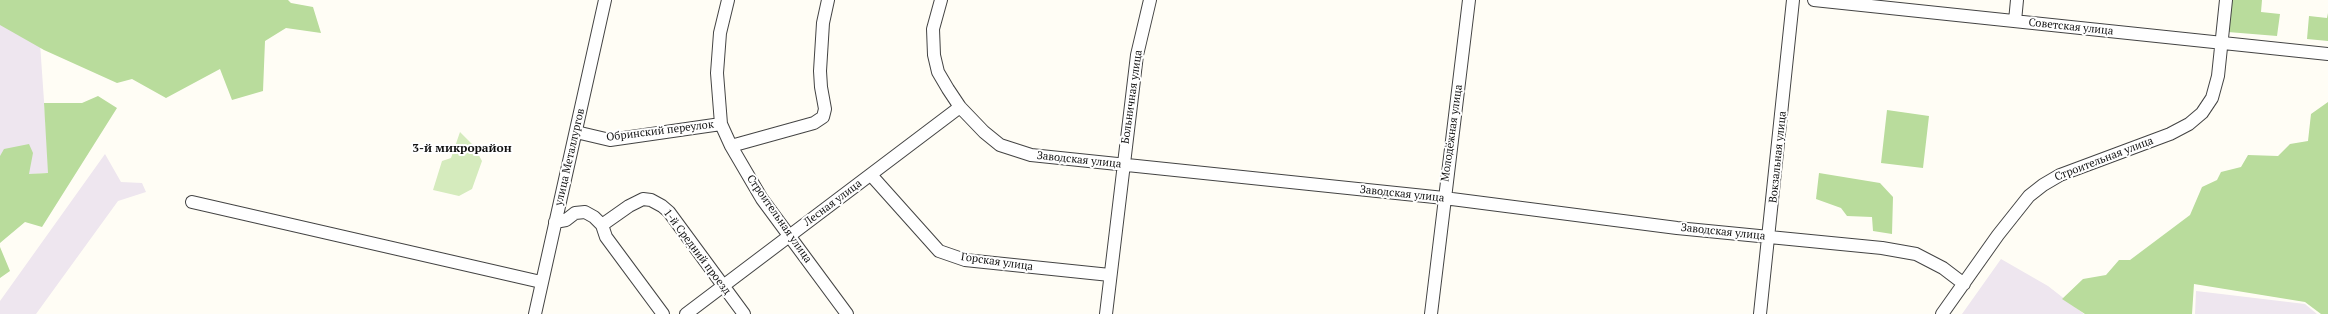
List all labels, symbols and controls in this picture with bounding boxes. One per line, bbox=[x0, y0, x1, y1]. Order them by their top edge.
street label: Советская улица bbox=[2028, 16, 2114, 38]
street label: Больничная улица bbox=[1119, 49, 1145, 145]
street label: Молодёжная улица bbox=[1439, 84, 1465, 182]
street label: улица Металлургов bbox=[552, 107, 588, 207]
street label: Вокзальная улица bbox=[1767, 110, 1789, 204]
street label: Обринский переулок bbox=[606, 118, 714, 144]
street label: Строительная улица bbox=[2053, 134, 2155, 184]
district label: 3-й микрорайон bbox=[412, 142, 512, 156]
street label: Заводская улица bbox=[1036, 149, 1122, 171]
street label: Строительная улица bbox=[744, 172, 814, 266]
street label: Лесная улица bbox=[801, 177, 865, 229]
street label: Заводская улица bbox=[1359, 183, 1445, 205]
street label: 1-й Средний проезд bbox=[660, 207, 734, 297]
street label: Заводская улица bbox=[1680, 221, 1766, 243]
street label: Горская улица bbox=[960, 250, 1034, 274]

